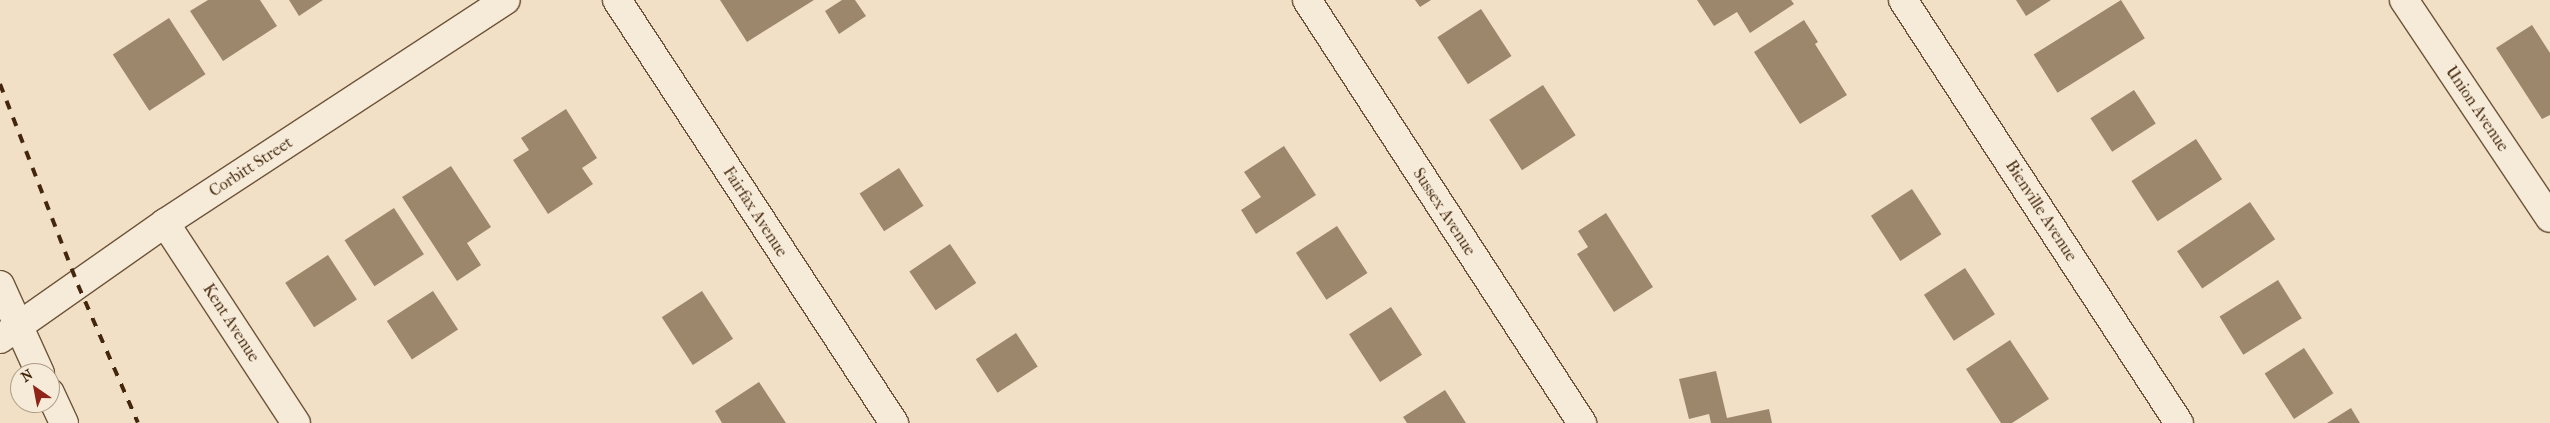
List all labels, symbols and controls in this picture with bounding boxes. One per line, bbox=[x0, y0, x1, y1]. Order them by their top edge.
street label: Union Avenue bbox=[2441, 63, 2513, 155]
street label: Corbitt Street bbox=[206, 133, 296, 201]
street label: Bienville Avenue bbox=[2001, 157, 2081, 265]
street label: Fairfax Avenue bbox=[719, 163, 791, 261]
street label: Sussex Avenue bbox=[1409, 165, 1479, 259]
street label: Kent Avenue bbox=[199, 280, 263, 366]
north arrow bbox=[10, 363, 60, 413]
text: N bbox=[18, 366, 36, 386]

